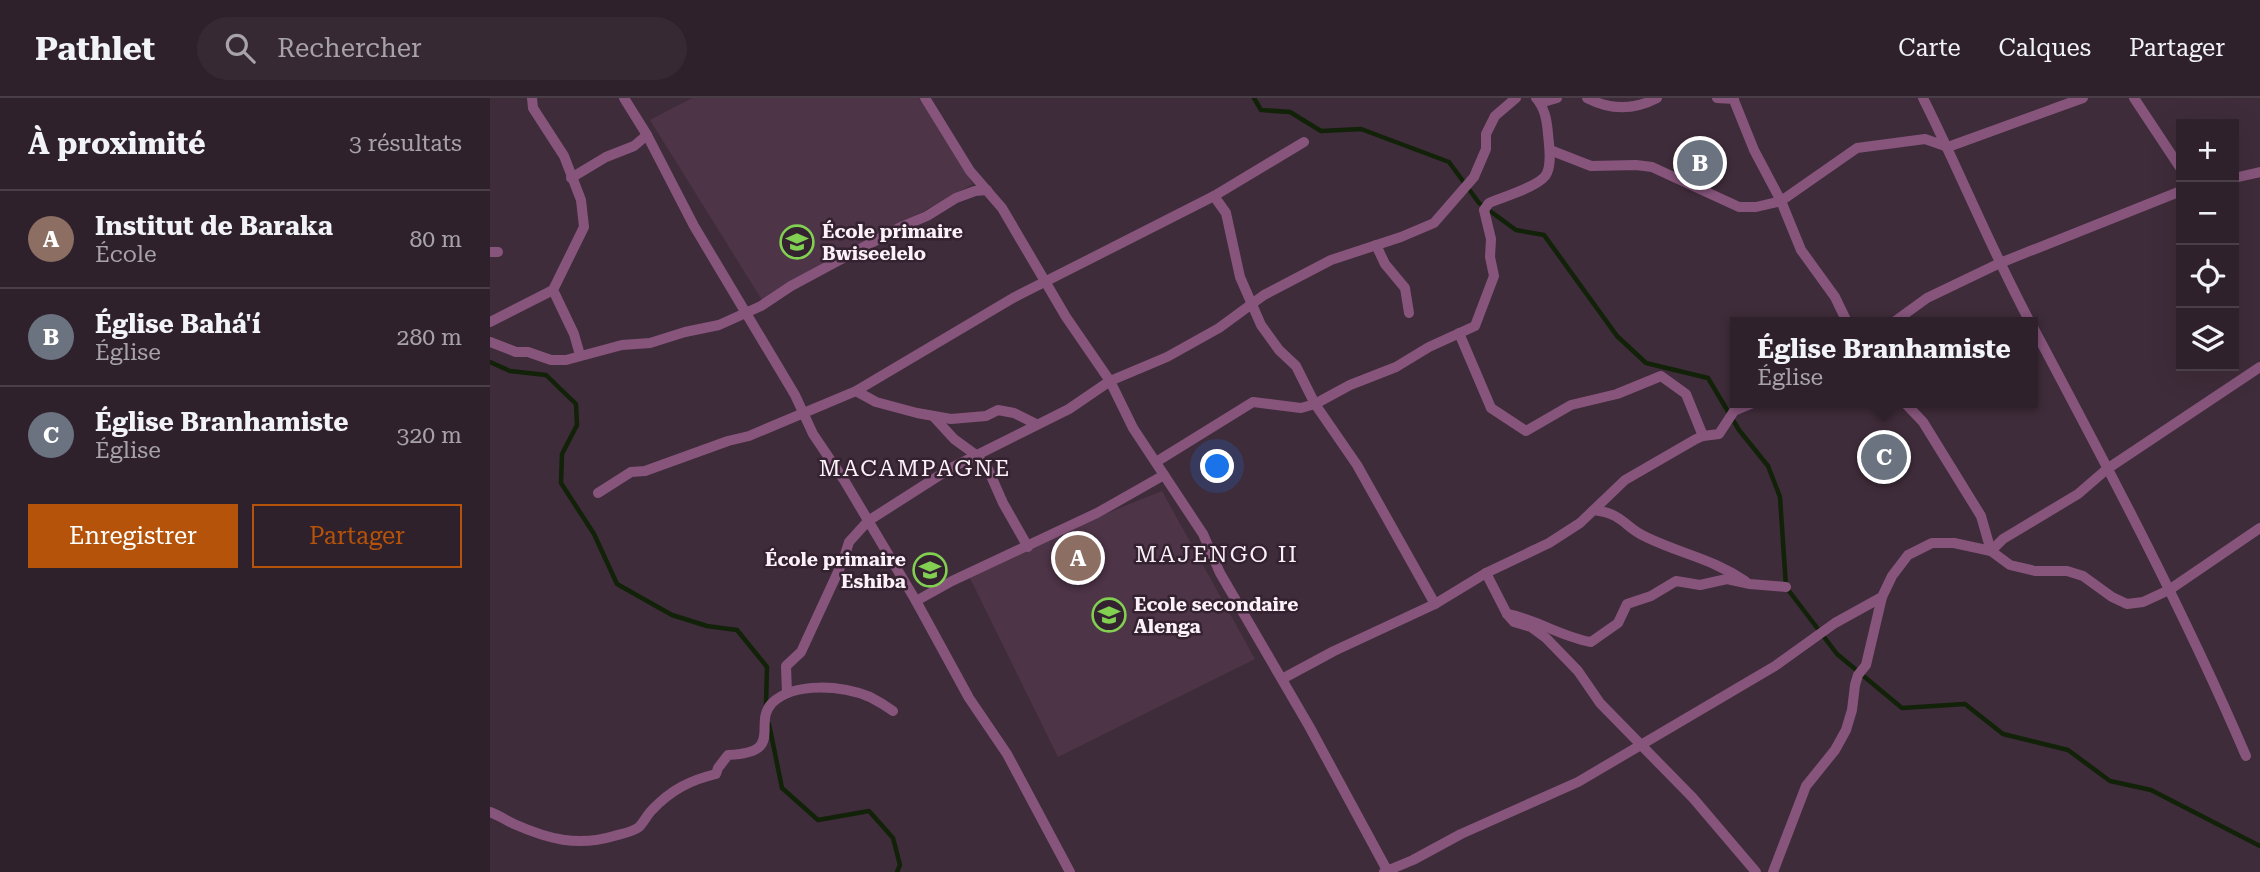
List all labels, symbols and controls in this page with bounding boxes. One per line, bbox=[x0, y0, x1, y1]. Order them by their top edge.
search box bbox=[197, 17, 687, 80]
text: Pathlet bbox=[35, 29, 155, 68]
icon: search bbox=[221, 29, 259, 67]
text: Rechercher bbox=[277, 33, 422, 63]
text: Carte bbox=[1898, 34, 1961, 62]
text: Calques bbox=[1999, 34, 2091, 62]
text: Partager bbox=[2129, 34, 2225, 62]
map controls bbox=[2176, 119, 2239, 371]
button: + bbox=[2176, 119, 2239, 182]
text: À proximité bbox=[28, 126, 206, 161]
text: 3 résultats bbox=[349, 130, 462, 157]
pin: B bbox=[1677, 137, 1723, 189]
button: − bbox=[2176, 182, 2239, 245]
text: Institut de Baraka bbox=[95, 211, 333, 241]
place label: École primaire Bwiseelelo bbox=[822, 220, 963, 265]
school or university icon: École primaire Bwiseelelo bbox=[778, 223, 816, 261]
text: A bbox=[43, 226, 59, 253]
text: 80 m bbox=[409, 226, 462, 253]
text: École bbox=[95, 241, 157, 268]
button: locate bbox=[2176, 245, 2239, 308]
button: layers bbox=[2176, 308, 2239, 371]
text: Église Bahá'í bbox=[95, 309, 261, 339]
popup bbox=[1730, 317, 2038, 408]
text: B bbox=[43, 324, 59, 351]
text: 280 m bbox=[397, 324, 462, 351]
text: Église Branhamiste bbox=[1757, 334, 2011, 364]
text: Église bbox=[95, 339, 161, 366]
text: Église bbox=[1757, 364, 1823, 391]
text: Église Branhamiste bbox=[95, 407, 348, 437]
text: C bbox=[43, 422, 59, 449]
text: 320 m bbox=[397, 422, 462, 449]
pin: C bbox=[1861, 431, 1907, 483]
text: Église bbox=[95, 437, 161, 464]
your location bbox=[1200, 449, 1234, 483]
district label: MACAMPAGNE bbox=[819, 455, 1011, 482]
button: Enregistrer bbox=[28, 504, 238, 568]
button: Partager bbox=[252, 504, 462, 568]
pin: A bbox=[1055, 532, 1101, 584]
district label: MAJENGO II bbox=[1135, 541, 1299, 568]
place label: École primaire Eshiba bbox=[765, 548, 906, 593]
school or university icon: École primaire Eshiba bbox=[911, 551, 949, 589]
place label: Ecole secondaire Alenga bbox=[1134, 593, 1298, 638]
school or university icon: Ecole secondaire Alenga bbox=[1090, 596, 1128, 634]

